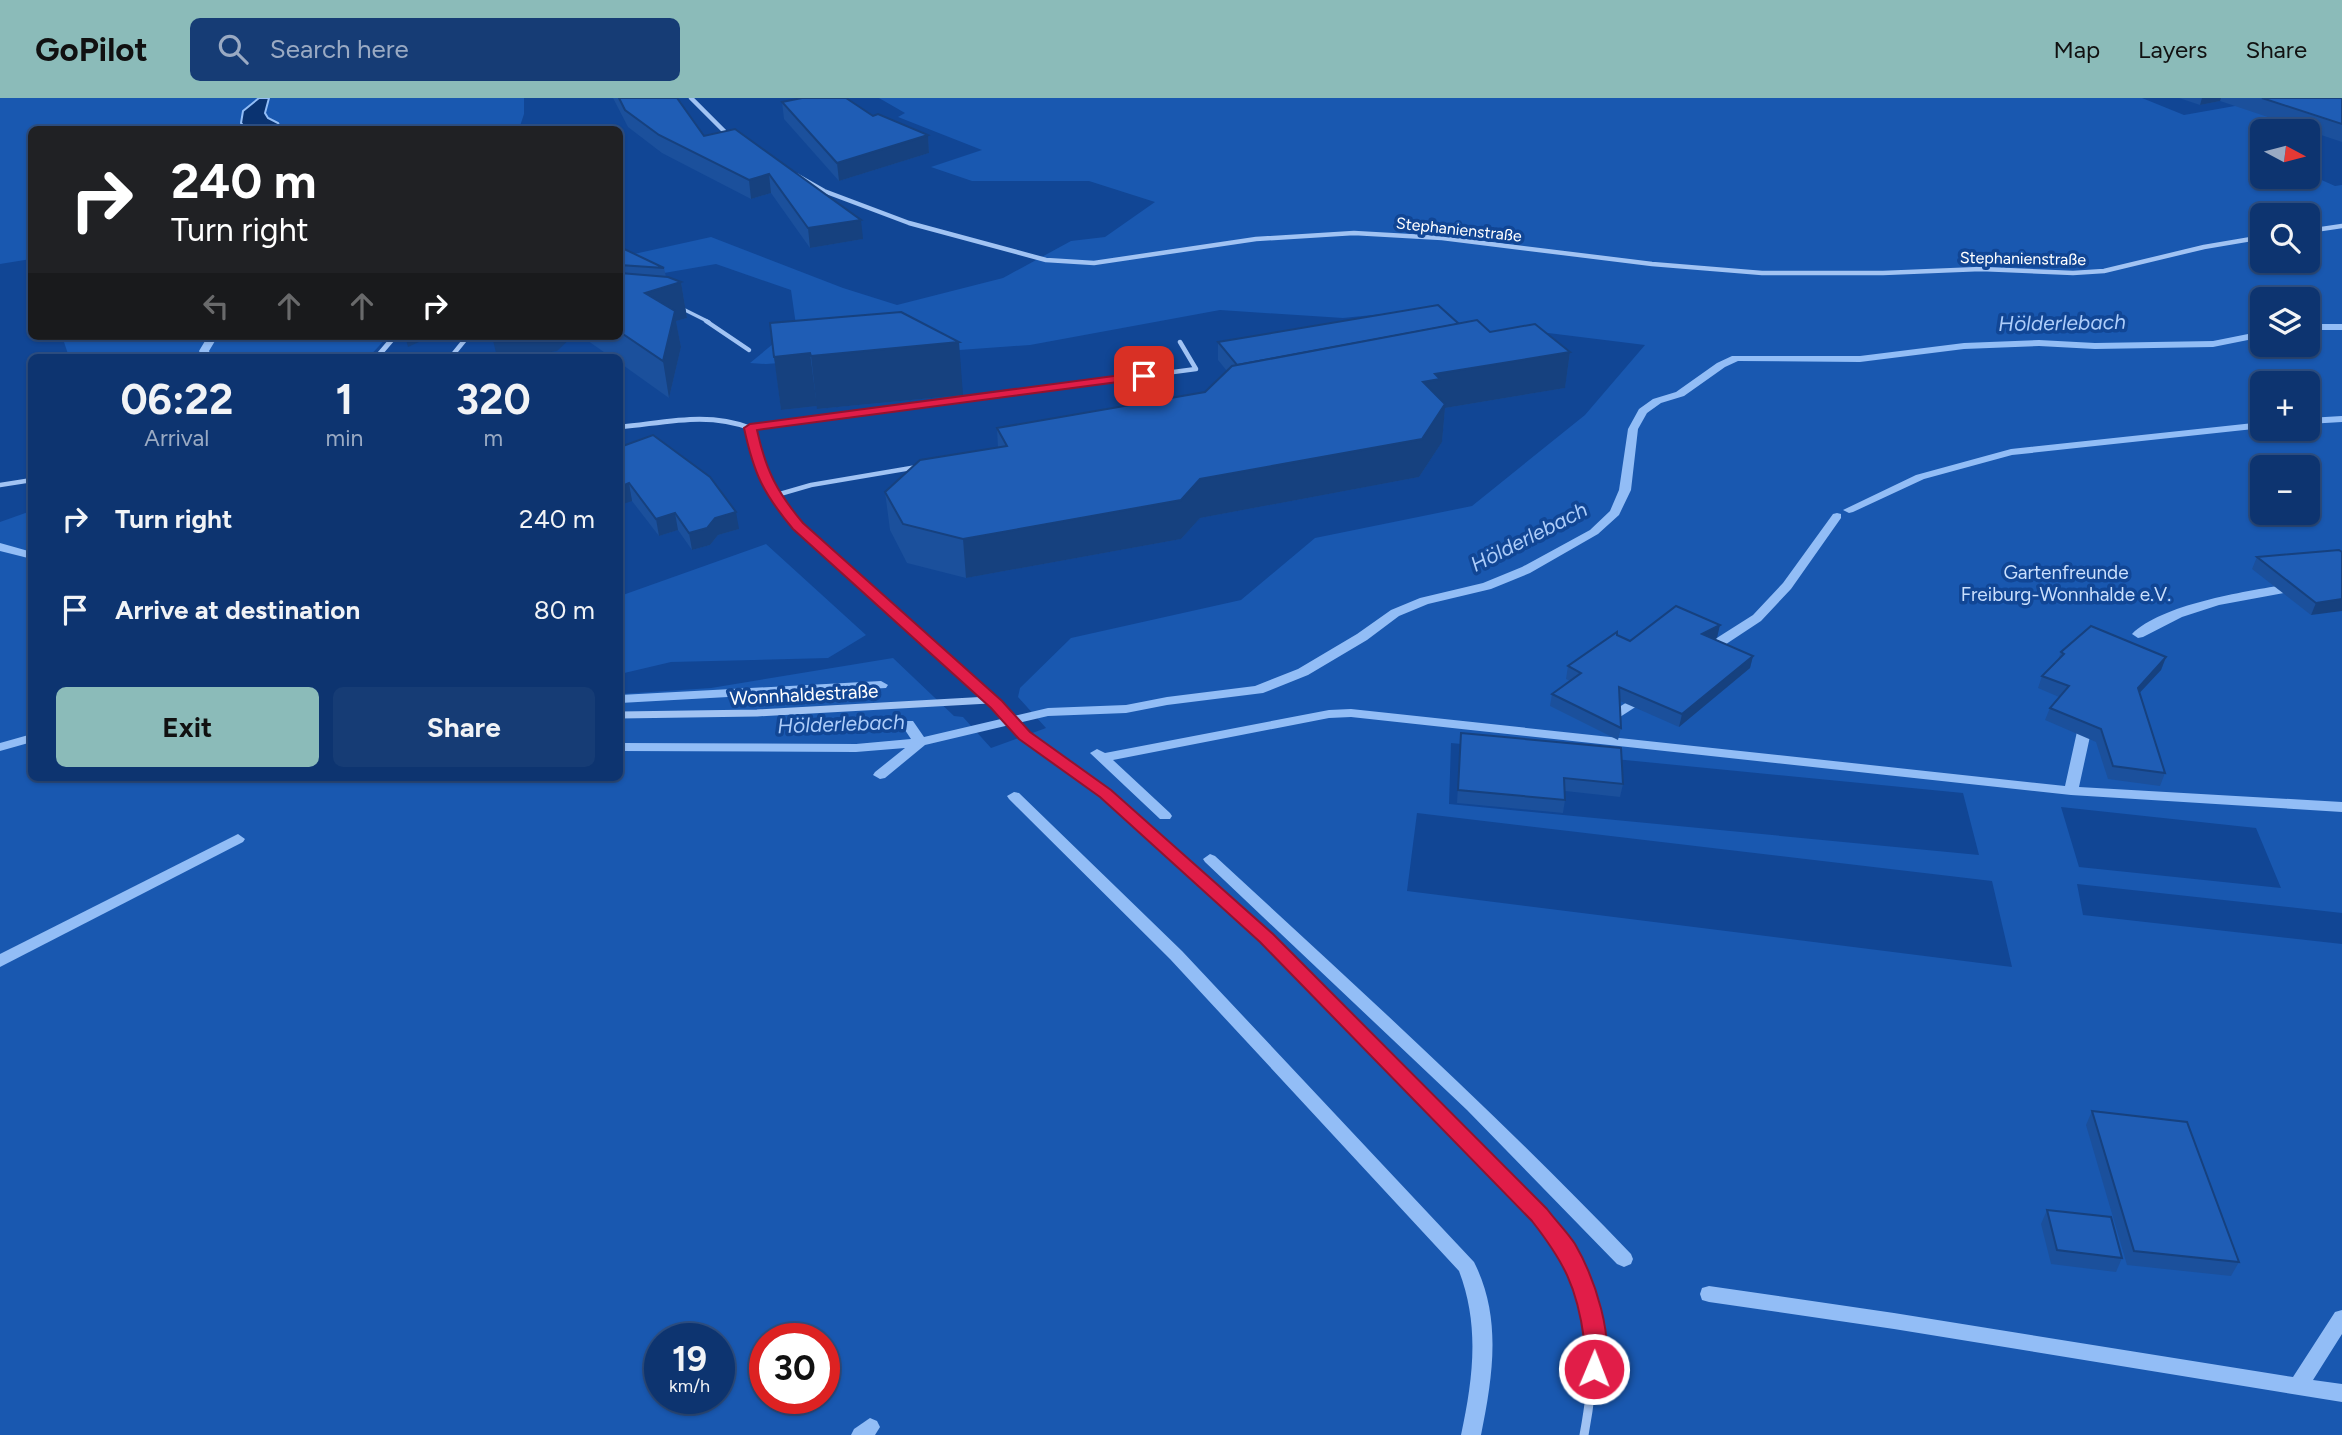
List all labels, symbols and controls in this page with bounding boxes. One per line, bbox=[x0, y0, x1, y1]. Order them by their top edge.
search box bbox=[190, 18, 680, 81]
text: GoPilot bbox=[35, 30, 148, 69]
icon: search bbox=[214, 30, 252, 68]
text: Search here bbox=[270, 33, 409, 65]
text: Map bbox=[2053, 35, 2100, 64]
text: Layers bbox=[2138, 35, 2207, 64]
text: Share bbox=[2245, 35, 2307, 64]
north arrow bbox=[2250, 119, 2320, 189]
map controls bbox=[2250, 119, 2320, 525]
text: 240 m bbox=[171, 151, 317, 210]
icon: right bbox=[56, 154, 147, 245]
button: search bbox=[2250, 203, 2320, 273]
text: Turn right bbox=[171, 211, 309, 249]
street label: Stephanienstraße bbox=[1395, 213, 1523, 246]
street label: Stephanienstraße bbox=[1960, 248, 2087, 269]
icon: left bbox=[197, 287, 235, 325]
icon: ahead bbox=[270, 287, 308, 325]
icon: ahead bbox=[343, 287, 381, 325]
icon: right bbox=[416, 287, 454, 325]
button: layers bbox=[2250, 287, 2320, 357]
water label: Hölderlebach bbox=[1998, 309, 2126, 336]
pin bbox=[1114, 346, 1174, 406]
icon: arrive bbox=[1125, 357, 1163, 395]
button: + bbox=[2250, 371, 2320, 441]
text: 06:22 bbox=[120, 374, 233, 425]
text: 1 bbox=[336, 374, 353, 425]
text: 320 bbox=[456, 374, 531, 425]
text: Arrival bbox=[144, 424, 209, 452]
text: min bbox=[326, 424, 363, 452]
text: m bbox=[483, 424, 503, 452]
button: − bbox=[2250, 455, 2320, 525]
water label: Hölderlebach bbox=[1466, 496, 1592, 577]
icon: right bbox=[56, 500, 94, 538]
text: Turn right bbox=[115, 503, 232, 535]
text: 240 m bbox=[519, 503, 595, 535]
park label: Gartenfreunde Freiburg-Wonnhalde e.V. bbox=[1961, 561, 2171, 606]
icon: arrive bbox=[56, 591, 94, 629]
text: Arrive at destination bbox=[115, 594, 360, 626]
text: 80 m bbox=[534, 594, 595, 626]
street label: Wonnhaldestraße bbox=[729, 679, 879, 710]
button: Exit bbox=[56, 687, 319, 767]
button: Share bbox=[333, 687, 595, 767]
water label: Hölderlebach bbox=[777, 709, 905, 738]
speed limit sign: 30 bbox=[749, 1323, 840, 1414]
position arrow bbox=[1557, 1332, 1631, 1406]
text: 19 bbox=[672, 1338, 707, 1380]
text: km/h bbox=[669, 1375, 710, 1397]

